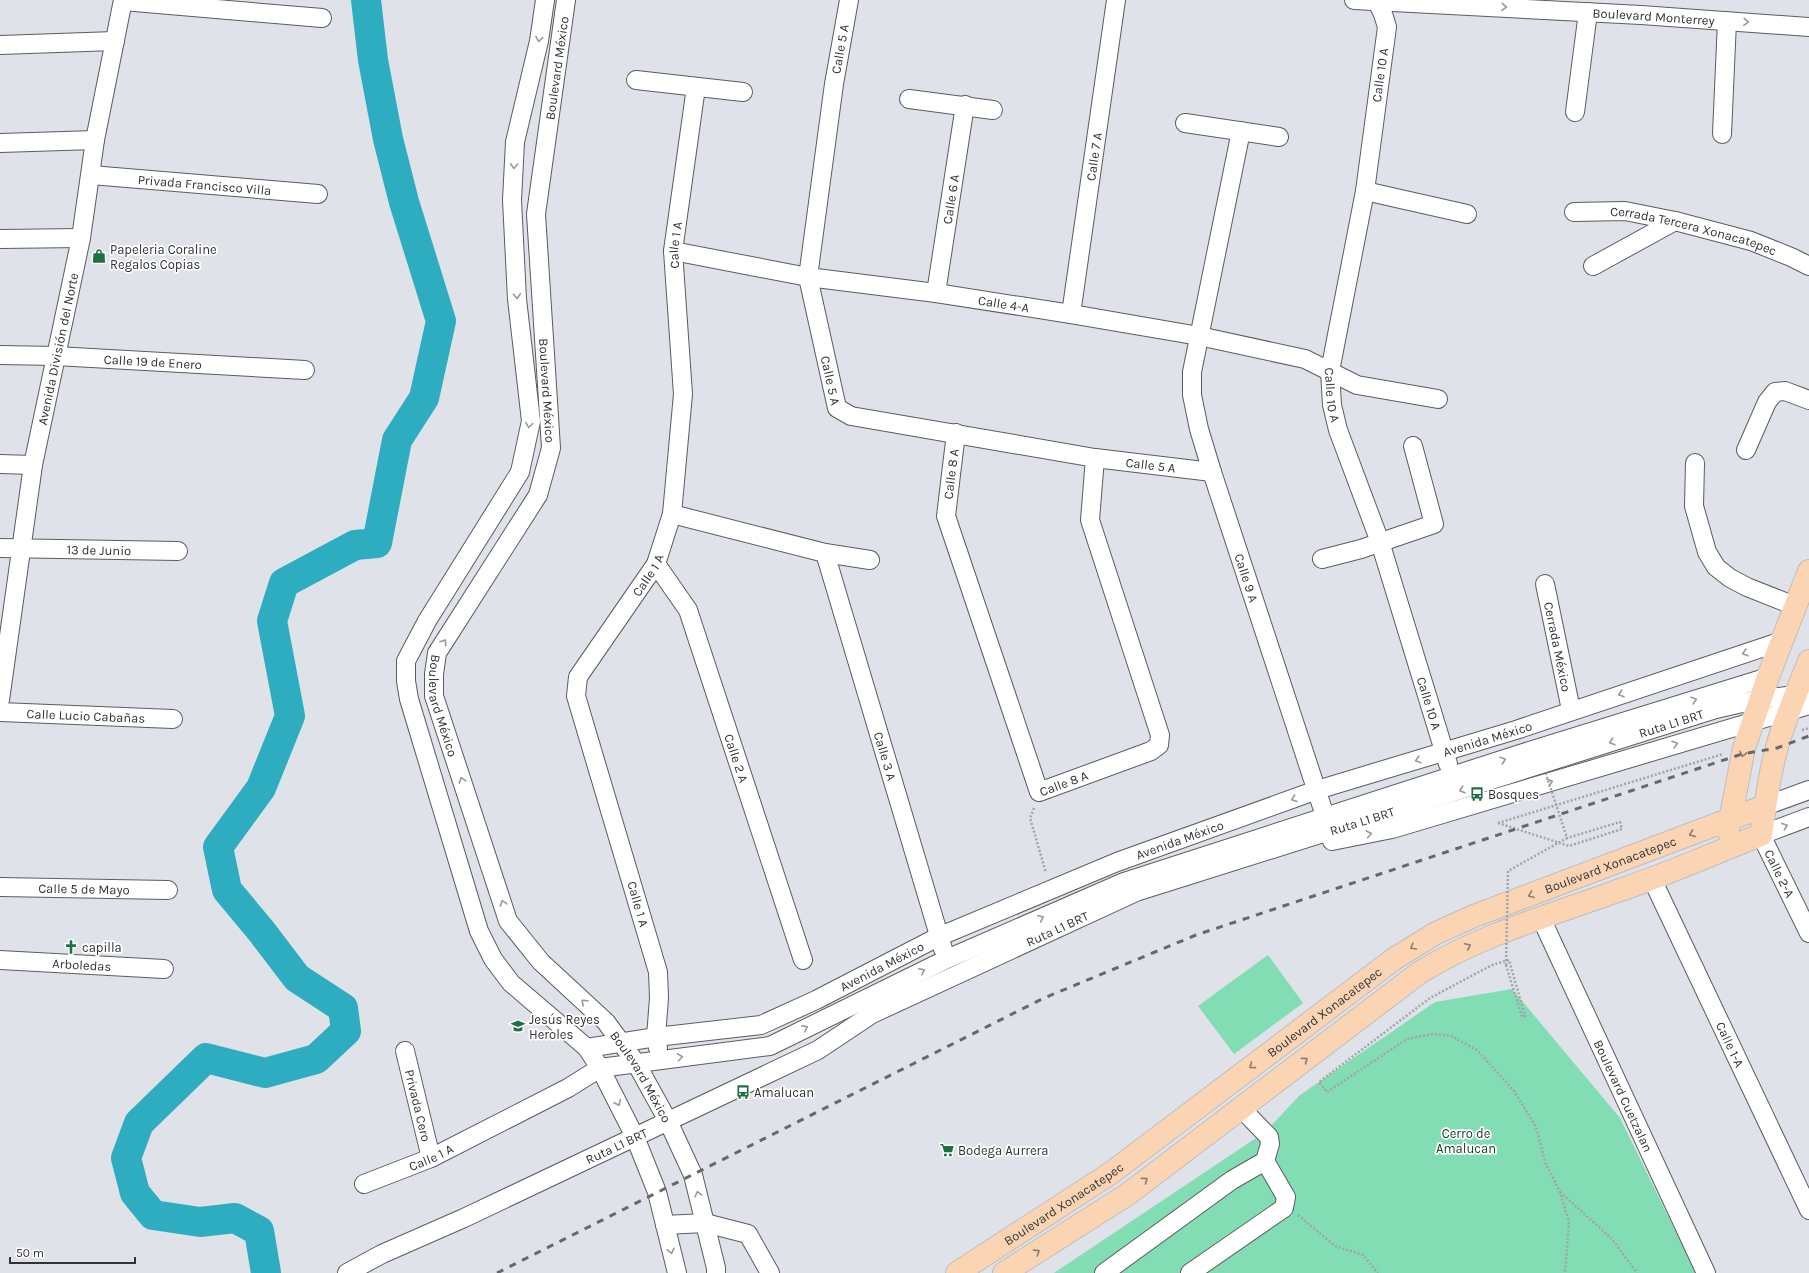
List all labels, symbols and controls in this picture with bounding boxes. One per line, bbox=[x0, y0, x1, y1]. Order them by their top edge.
one-way arrow bbox=[1501, 3, 1507, 12]
street label: Boulevard Monterrey bbox=[1592, 5, 1715, 28]
street label: Boulevard México bbox=[542, 15, 572, 121]
one-way arrow bbox=[1743, 18, 1749, 27]
street label: Calle 5 A bbox=[828, 23, 852, 75]
one-way arrow bbox=[535, 36, 544, 42]
street label: Calle 10 A bbox=[1369, 46, 1391, 103]
street label: Calle 7 A bbox=[1083, 131, 1105, 182]
one-way arrow bbox=[510, 163, 518, 169]
street label: Privada Francisco Villa bbox=[137, 171, 272, 198]
street label: Calle 6 A bbox=[939, 173, 962, 225]
street label: Cerrada Tercera Xonacatepec bbox=[1610, 203, 1779, 258]
street label: Calle 1 A bbox=[665, 220, 685, 269]
place label: Papeleria Coraline Regalos Copias bbox=[110, 242, 217, 272]
shop icon: Papeleria Coraline Regalos Copias bbox=[91, 248, 107, 264]
street label: Avenida División del Norte bbox=[34, 271, 81, 426]
street label: Calle 4-A bbox=[977, 292, 1031, 315]
one-way arrow bbox=[512, 293, 521, 299]
street label: Boulevard México bbox=[536, 338, 558, 443]
street label: Calle 19 de Enero bbox=[103, 351, 202, 372]
street label: Calle 5 A bbox=[818, 354, 844, 407]
street label: Calle 10 A bbox=[1322, 367, 1343, 424]
one-way arrow bbox=[525, 422, 534, 428]
street label: Calle 8 A bbox=[940, 447, 962, 500]
street label: Calle 5 A bbox=[1125, 454, 1177, 475]
street label: 13 de Junio bbox=[67, 542, 131, 558]
street label: Calle 1 A bbox=[629, 552, 666, 599]
street label: Calle 9 A bbox=[1232, 552, 1262, 605]
street label: Cerrada México bbox=[1541, 600, 1575, 693]
one-way arrow bbox=[439, 639, 447, 646]
one-way arrow bbox=[1741, 648, 1748, 657]
street label: Boulevard México bbox=[426, 654, 461, 758]
street label: Calle 10 A bbox=[1414, 675, 1445, 732]
one-way arrow bbox=[1618, 689, 1625, 698]
one-way arrow bbox=[1690, 696, 1697, 705]
street label: Calle Lucio Cabañas bbox=[26, 706, 146, 725]
street label: Ruta L1 BRT bbox=[1637, 706, 1706, 740]
street label: Avenida México bbox=[1441, 718, 1534, 759]
street label: Calle 3 A bbox=[871, 730, 900, 783]
street label: Calle 2 A bbox=[722, 732, 752, 785]
one-way arrow bbox=[1609, 737, 1616, 746]
one-way arrow bbox=[1671, 740, 1678, 749]
one-way arrow bbox=[1739, 751, 1747, 757]
one-way arrow bbox=[1414, 755, 1421, 764]
one-way arrow bbox=[1499, 756, 1506, 764]
street label: Calle 8 A bbox=[1037, 767, 1090, 799]
one-way arrow bbox=[458, 776, 466, 783]
one-way arrow bbox=[1546, 778, 1553, 787]
one-way arrow bbox=[1458, 785, 1465, 794]
bus stop icon: Bosques bbox=[1469, 786, 1485, 802]
place label: Bosques bbox=[1488, 787, 1539, 803]
one-way arrow bbox=[1290, 794, 1297, 803]
street label: Ruta L1 BRT bbox=[1328, 803, 1397, 838]
street label: Avenida México bbox=[1134, 817, 1226, 862]
one-way arrow bbox=[1782, 822, 1789, 830]
one-way arrow bbox=[1366, 830, 1373, 838]
one-way arrow bbox=[1689, 830, 1696, 838]
street label: Boulevard Xonacatepec bbox=[1542, 833, 1678, 896]
street label: Calle 2-A bbox=[1762, 847, 1798, 900]
street label: Calle 1 A bbox=[624, 879, 652, 929]
street label: Calle 5 de Mayo bbox=[38, 880, 130, 897]
one-way arrow bbox=[1528, 890, 1535, 898]
one-way arrow bbox=[499, 900, 507, 907]
street label: Ruta L1 BRT bbox=[1023, 907, 1091, 949]
one-way arrow bbox=[1036, 915, 1044, 923]
street label: Avenida México bbox=[837, 938, 926, 994]
church icon: capilla bbox=[63, 939, 79, 955]
place label: capilla bbox=[82, 940, 122, 955]
one-way arrow bbox=[1410, 943, 1417, 950]
one-way arrow bbox=[1464, 943, 1472, 951]
street label: Arboledas bbox=[52, 955, 112, 974]
street label: Boulevard Xonacatepec bbox=[1264, 964, 1384, 1060]
one-way arrow bbox=[918, 968, 925, 976]
one-way arrow bbox=[581, 999, 589, 1007]
place label: Jesús Reyes Heroles bbox=[529, 1012, 600, 1042]
school or university icon: Jesús Reyes Heroles bbox=[510, 1018, 526, 1034]
street label: Calle 1-A bbox=[1713, 1019, 1748, 1070]
one-way arrow bbox=[801, 1025, 809, 1033]
street label: Boulevard México bbox=[607, 1028, 675, 1125]
street label: Boulevard Cuetzalan bbox=[1591, 1037, 1656, 1154]
one-way arrow bbox=[677, 1053, 683, 1062]
one-way arrow bbox=[1300, 1057, 1307, 1064]
one-way arrow bbox=[1249, 1061, 1256, 1069]
street label: Privada Cero bbox=[402, 1068, 434, 1143]
bus stop icon: Amalucan bbox=[735, 1084, 751, 1100]
place label: Amalucan bbox=[754, 1085, 814, 1100]
one-way arrow bbox=[613, 1099, 621, 1106]
street label: Ruta L1 BRT bbox=[583, 1124, 650, 1167]
park label: Cerro de Amalucan bbox=[1436, 1126, 1496, 1156]
street label: Calle 1 A bbox=[406, 1140, 456, 1173]
supermarket icon: Bodega Aurrera bbox=[939, 1142, 955, 1158]
place label: Bodega Aurrera bbox=[958, 1143, 1048, 1158]
street label: Boulevard Xonacatepec bbox=[1001, 1159, 1126, 1248]
one-way arrow bbox=[1141, 1178, 1148, 1185]
one-way arrow bbox=[694, 1191, 703, 1198]
scale bar bbox=[10, 1239, 135, 1265]
text: 50 m bbox=[16, 1246, 44, 1260]
one-way arrow bbox=[667, 1248, 675, 1254]
one-way arrow bbox=[1033, 1249, 1040, 1257]

